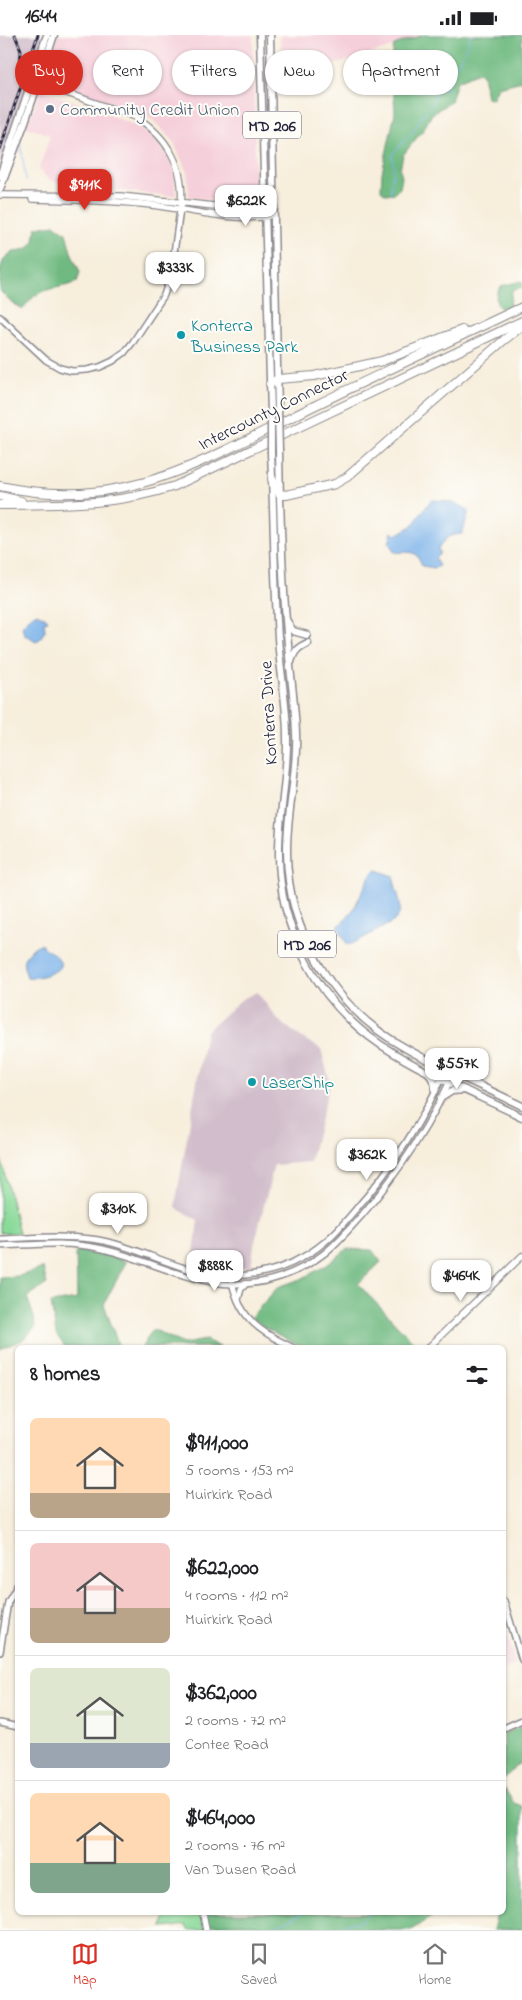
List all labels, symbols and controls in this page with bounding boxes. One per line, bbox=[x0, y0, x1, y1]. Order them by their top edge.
text: 16:44 bbox=[25, 4, 57, 31]
chip: Buy bbox=[15, 50, 83, 95]
chip: Rent bbox=[93, 50, 162, 95]
chip: Filters bbox=[172, 50, 255, 95]
chip: New bbox=[265, 50, 333, 95]
chip: Apartment bbox=[343, 50, 458, 95]
place label: Community Credit Union bbox=[60, 98, 239, 124]
marker: Community Credit Union bbox=[44, 103, 56, 115]
road number: MD 206 bbox=[243, 111, 301, 139]
pin: $911K bbox=[50, 169, 120, 211]
text: $911K bbox=[69, 173, 101, 197]
pin: $622K bbox=[211, 185, 281, 227]
text: $622K bbox=[226, 189, 266, 213]
pin: $333K bbox=[140, 251, 210, 294]
text: $333K bbox=[156, 256, 194, 280]
place label: Konterra Business Park bbox=[190, 314, 298, 361]
marker: Konterra Business Park bbox=[175, 329, 187, 341]
street label: Intercounty Connector bbox=[195, 363, 354, 458]
street label: Konterra Drive bbox=[254, 659, 286, 766]
road number: MD 206 bbox=[278, 931, 336, 957]
pin: $557K bbox=[422, 1047, 492, 1090]
text: $557K bbox=[436, 1052, 478, 1076]
place label: LaserShip bbox=[262, 1071, 335, 1097]
marker: LaserShip bbox=[246, 1076, 258, 1088]
pin: $362K bbox=[332, 1139, 402, 1181]
text: $362K bbox=[347, 1143, 387, 1167]
pin: $310K bbox=[83, 1193, 153, 1235]
text: $310K bbox=[100, 1197, 136, 1221]
pin: $888K bbox=[180, 1249, 250, 1292]
text: $888K bbox=[197, 1254, 233, 1278]
pin: $464K bbox=[426, 1259, 496, 1302]
text: $464K bbox=[442, 1264, 480, 1288]
text: 8 homes bbox=[30, 1360, 100, 1390]
icon: filters bbox=[463, 1361, 491, 1389]
text: $911,000 bbox=[185, 1429, 248, 1459]
icon: home bbox=[70, 1438, 130, 1498]
text: 5 rooms · 153 m² bbox=[185, 1459, 294, 1483]
text: Muirkirk Road bbox=[185, 1483, 272, 1507]
text: $622,000 bbox=[185, 1554, 259, 1584]
icon: home bbox=[70, 1563, 130, 1623]
text: 4 rooms · 112 m² bbox=[185, 1584, 288, 1608]
text: Muirkirk Road bbox=[185, 1608, 272, 1632]
text: $362,000 bbox=[185, 1679, 257, 1709]
icon: home bbox=[70, 1688, 130, 1748]
text: 2 rooms · 72 m² bbox=[185, 1709, 286, 1733]
text: Contee Road bbox=[185, 1733, 269, 1757]
text: $464,000 bbox=[185, 1804, 255, 1834]
icon: home bbox=[70, 1813, 130, 1873]
text: 2 rooms · 76 m² bbox=[185, 1834, 285, 1858]
text: Van Dusen Road bbox=[185, 1858, 296, 1882]
tab: Map bbox=[71, 1940, 99, 1991]
tab: Saved bbox=[240, 1940, 277, 1991]
tab: Home bbox=[419, 1940, 451, 1991]

